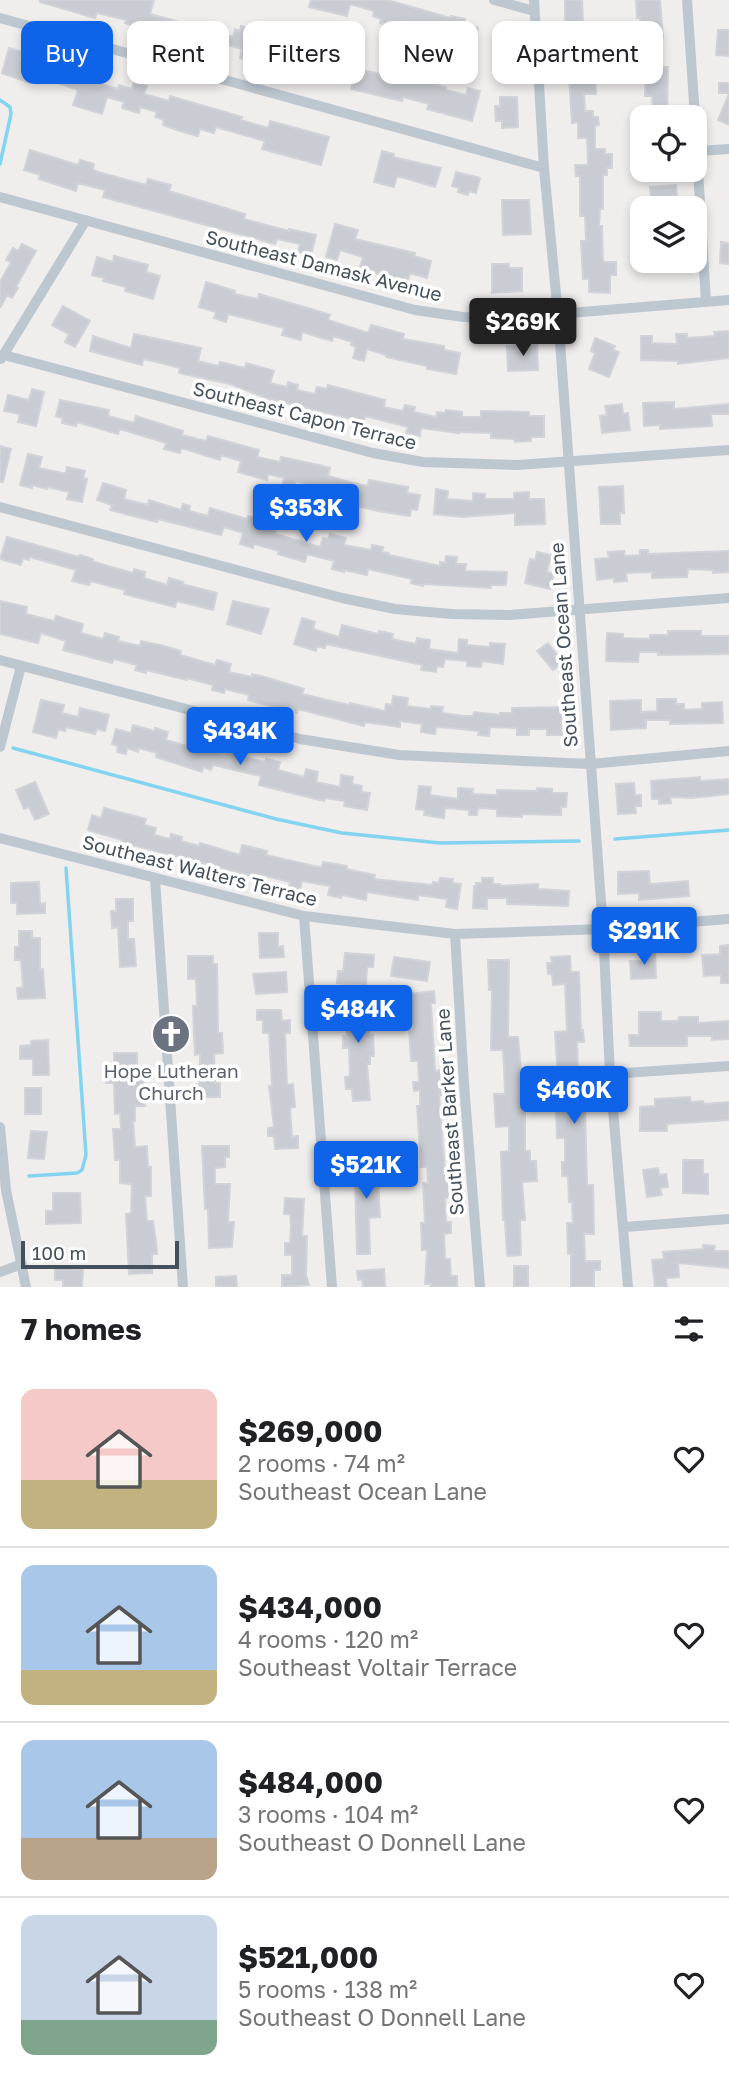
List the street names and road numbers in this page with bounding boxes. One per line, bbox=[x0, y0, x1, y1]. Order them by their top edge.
street label: Southeast Damask Avenue bbox=[203, 224, 445, 306]
street label: Southeast Capon Terrace bbox=[191, 376, 419, 454]
street label: Southeast Ocean Lane bbox=[544, 542, 582, 748]
street label: Southeast Walters Terrace bbox=[80, 830, 320, 910]
street label: Southeast Barker Lane bbox=[430, 1008, 468, 1216]

